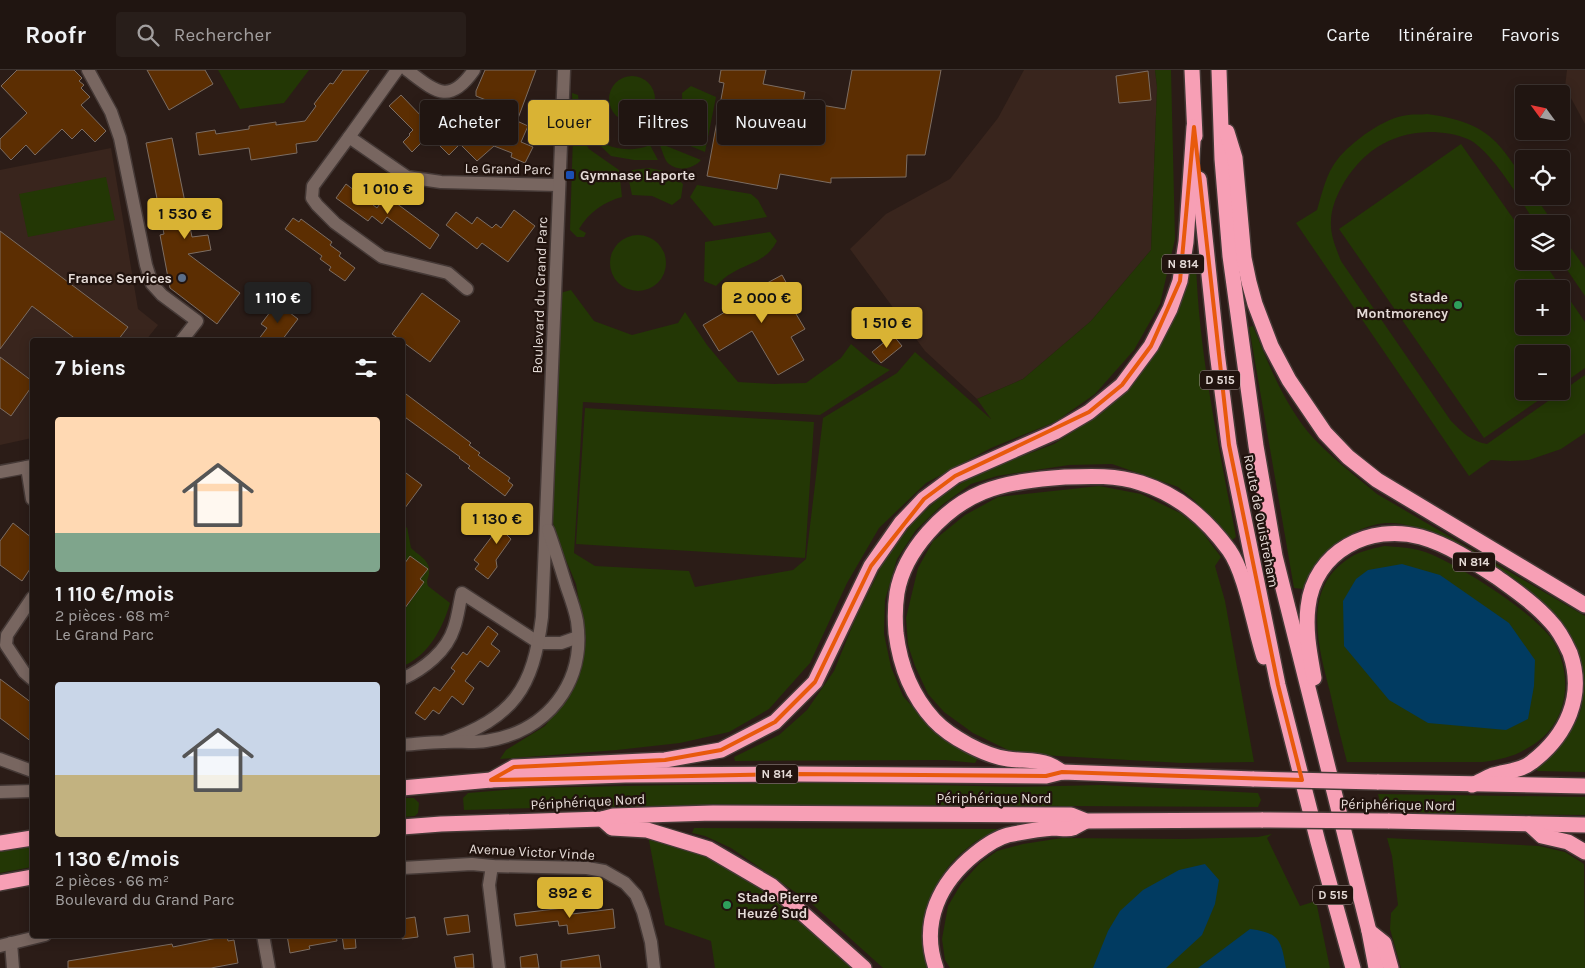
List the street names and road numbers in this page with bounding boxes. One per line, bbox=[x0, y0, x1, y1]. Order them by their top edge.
street label: Le Grand Parc bbox=[465, 160, 551, 178]
street label: Boulevard du Grand Parc bbox=[529, 216, 551, 374]
road number: N 814 bbox=[1162, 254, 1204, 273]
road number: D 515 bbox=[1200, 370, 1240, 390]
street label: Route de Ouistreham bbox=[1240, 453, 1282, 589]
road number: N 814 bbox=[1453, 552, 1495, 572]
road number: N 814 bbox=[756, 764, 798, 784]
street label: Périphérique Nord bbox=[937, 790, 1051, 807]
street label: Périphérique Nord bbox=[530, 791, 646, 813]
street label: Périphérique Nord bbox=[1340, 795, 1456, 815]
street label: Avenue Victor Vinde bbox=[469, 840, 595, 864]
road number: D 515 bbox=[1313, 886, 1353, 904]

